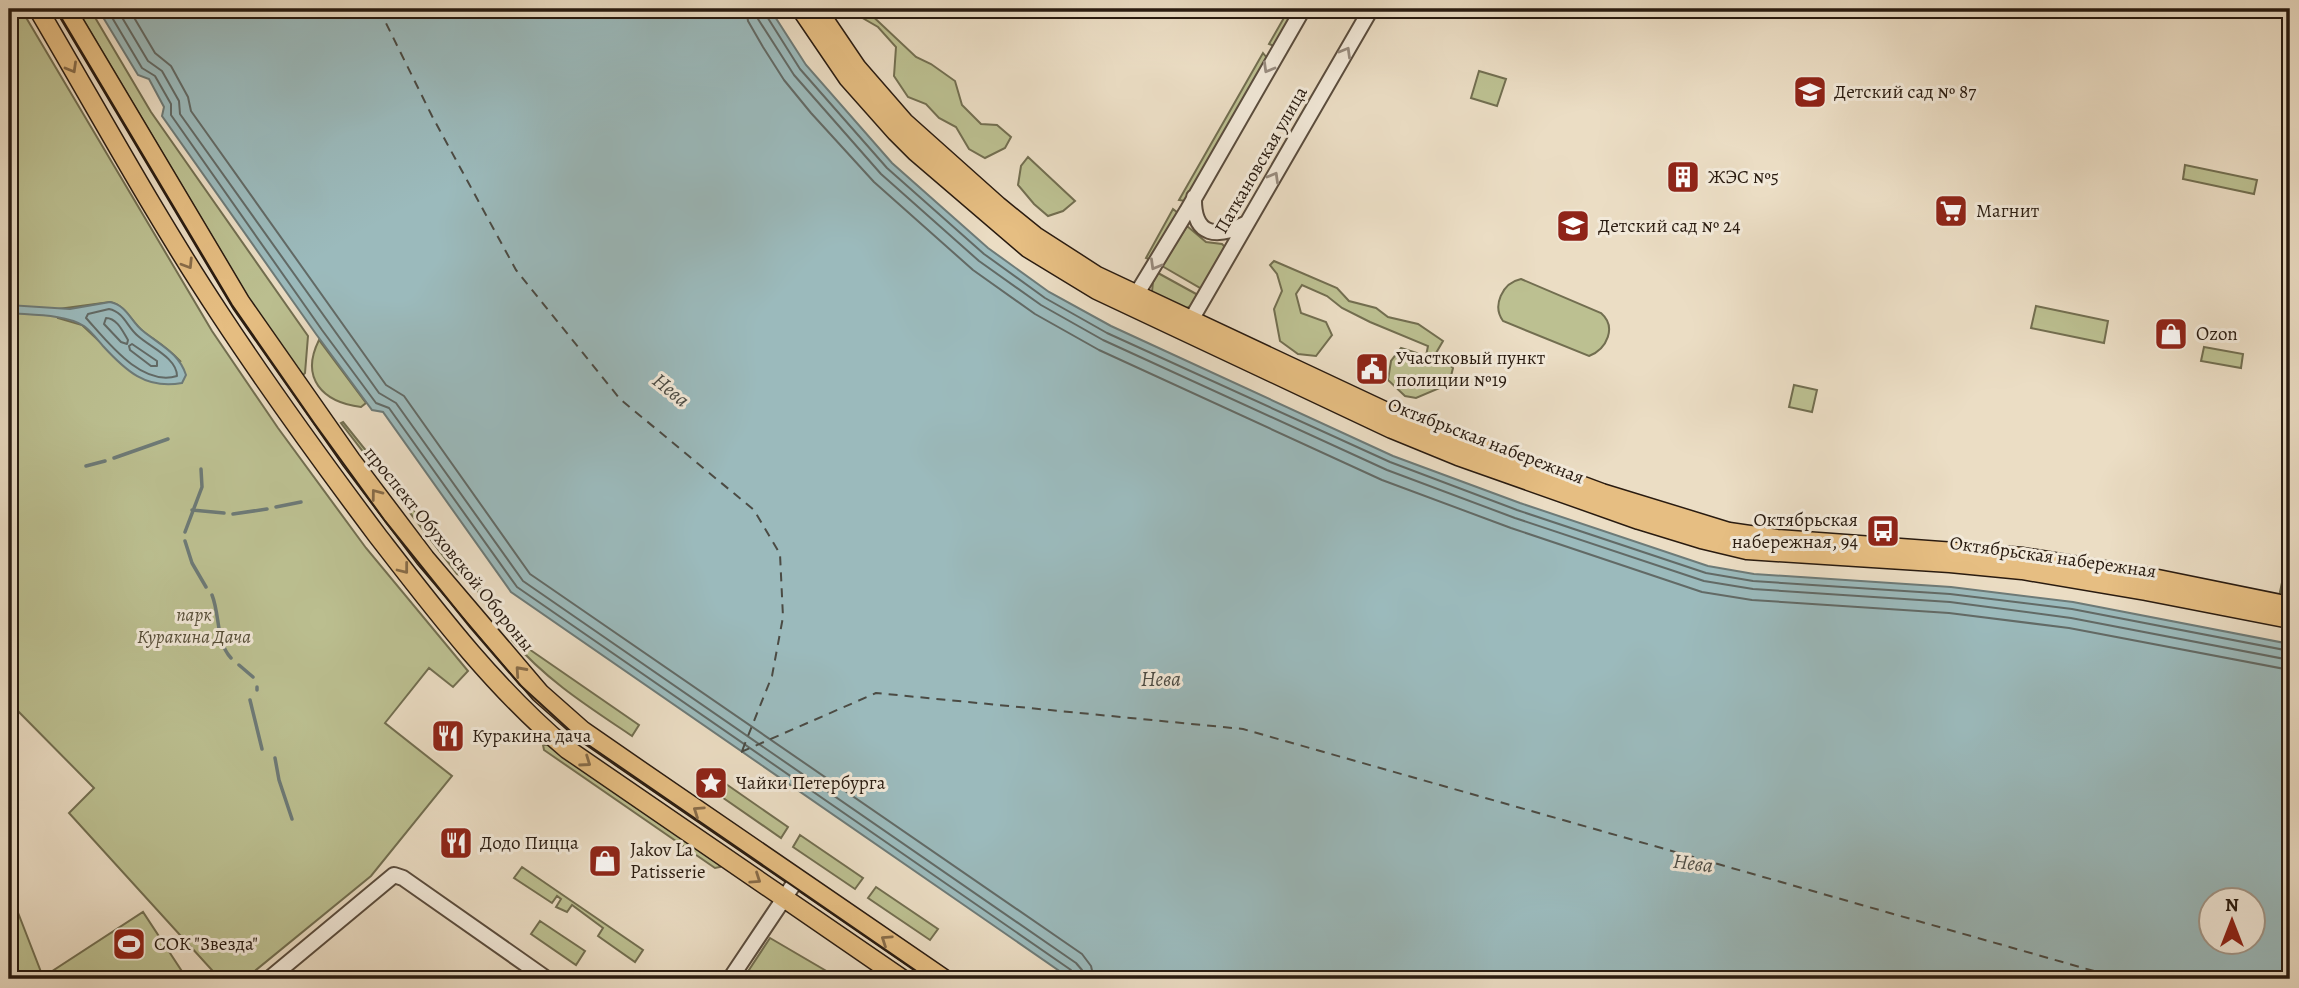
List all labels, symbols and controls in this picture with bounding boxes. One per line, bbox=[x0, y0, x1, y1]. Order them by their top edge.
one-way arrow bbox=[1338, 47, 1351, 60]
one-way arrow bbox=[64, 60, 77, 73]
one-way arrow bbox=[1264, 60, 1277, 73]
school or university icon: Детский сад № 87 bbox=[1791, 73, 1829, 111]
place label: Детский сад № 87 bbox=[1834, 79, 1976, 105]
street label: Паткановская улица bbox=[1208, 81, 1314, 238]
building icon: ЖЭС №5 bbox=[1664, 158, 1702, 196]
place label: ЖЭС №5 bbox=[1708, 164, 1779, 190]
one-way arrow bbox=[1266, 172, 1279, 185]
supermarket icon: Магнит bbox=[1932, 192, 1970, 230]
place label: Магнит bbox=[1976, 198, 2040, 224]
school or university icon: Детский сад № 24 bbox=[1554, 207, 1592, 245]
place label: Детский сад № 24 bbox=[1598, 213, 1741, 239]
one-way arrow bbox=[180, 256, 193, 269]
one-way arrow bbox=[1150, 258, 1163, 271]
shop icon: Ozon bbox=[2152, 315, 2190, 353]
place label: Ozon bbox=[2196, 321, 2238, 347]
place label: Участковый пункт полиции №19 bbox=[1396, 345, 1546, 393]
public building icon: Участковый пункт полиции №19 bbox=[1353, 350, 1391, 388]
water label: Нева bbox=[647, 366, 696, 414]
street label: Октябрьская набережная bbox=[1384, 392, 1588, 490]
street label: проспект Обуховской Обороны bbox=[358, 441, 540, 657]
one-way arrow bbox=[372, 490, 385, 502]
place label: Октябрьская набережная, 94 bbox=[1732, 507, 1858, 555]
bus stop icon: Октябрьская набережная, 94 bbox=[1864, 512, 1902, 550]
street label: Октябрьская набережная bbox=[1948, 530, 2158, 584]
one-way arrow bbox=[396, 561, 408, 574]
park label: парк Куракина Дача bbox=[137, 602, 251, 650]
water label: Нева bbox=[1141, 665, 1181, 693]
one-way arrow bbox=[516, 666, 528, 679]
restaurant icon: Куракина дача bbox=[429, 717, 467, 755]
place label: Куракина дача bbox=[472, 723, 592, 749]
one-way arrow bbox=[578, 754, 591, 766]
place icon: Чайки Петербурга bbox=[692, 764, 730, 802]
place label: Чайки Петербурга bbox=[736, 770, 886, 796]
one-way arrow bbox=[693, 807, 706, 819]
restaurant icon: Додо Пицца bbox=[437, 824, 475, 862]
place label: Додо Пицца bbox=[480, 830, 579, 856]
place label: Jakov La Patisserie bbox=[630, 837, 706, 885]
shop icon: Jakov La Patisserie bbox=[586, 842, 624, 880]
water label: Нева bbox=[1671, 847, 1715, 879]
one-way arrow bbox=[748, 871, 761, 883]
north arrow bbox=[2198, 886, 2268, 956]
text: N bbox=[2225, 892, 2239, 918]
sports icon: СОК "Звезда" bbox=[110, 925, 148, 963]
place label: СОК "Звезда" bbox=[154, 931, 258, 957]
one-way arrow bbox=[881, 935, 894, 948]

